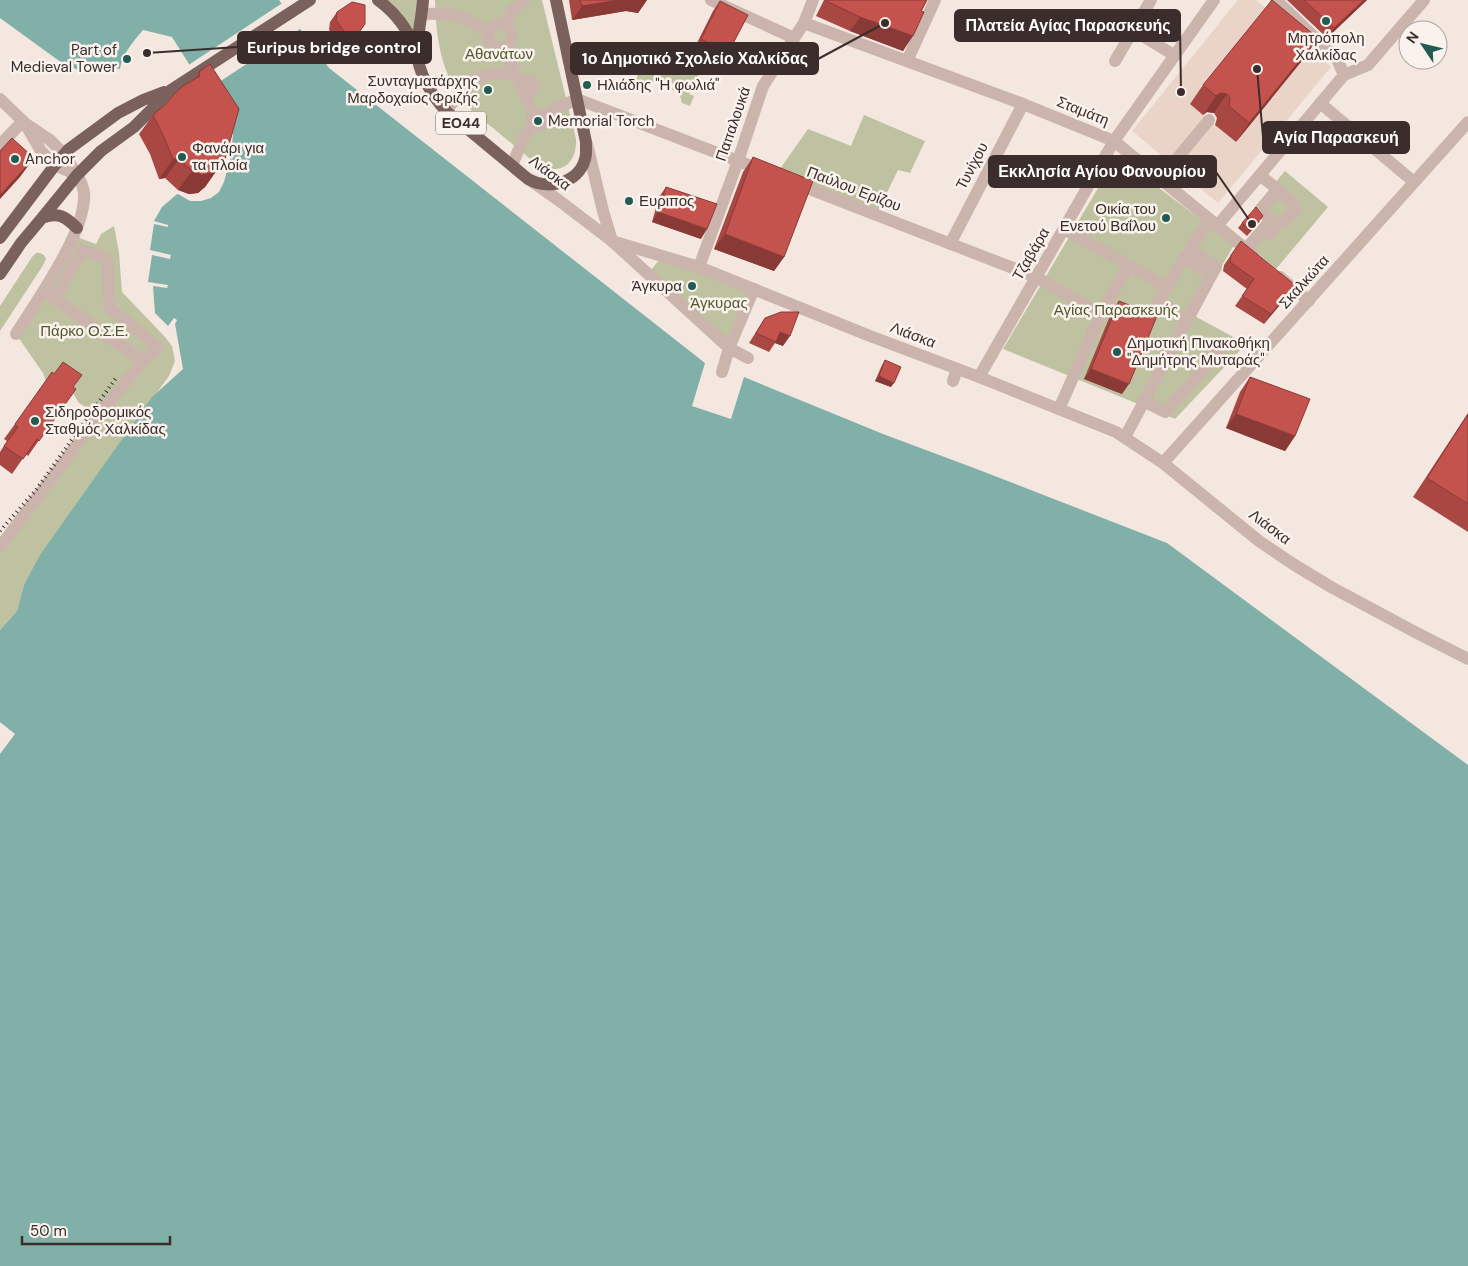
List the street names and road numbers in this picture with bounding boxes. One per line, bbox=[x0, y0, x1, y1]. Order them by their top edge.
street label: Παπαλουκά bbox=[711, 84, 755, 164]
street label: Σταμάτη bbox=[1054, 92, 1112, 130]
road number: ΕΟ44 bbox=[436, 112, 486, 134]
street label: Τυνίχου bbox=[951, 139, 993, 193]
street label: Λιάσκα bbox=[525, 151, 575, 195]
street label: Παύλου Ερίζου bbox=[804, 162, 904, 216]
street label: Τζαβάρα bbox=[1008, 224, 1054, 284]
street label: Σκαλκώτα bbox=[1274, 251, 1334, 313]
street label: Λιάσκα bbox=[887, 317, 939, 353]
street label: Λιάσκα bbox=[1245, 505, 1295, 549]

